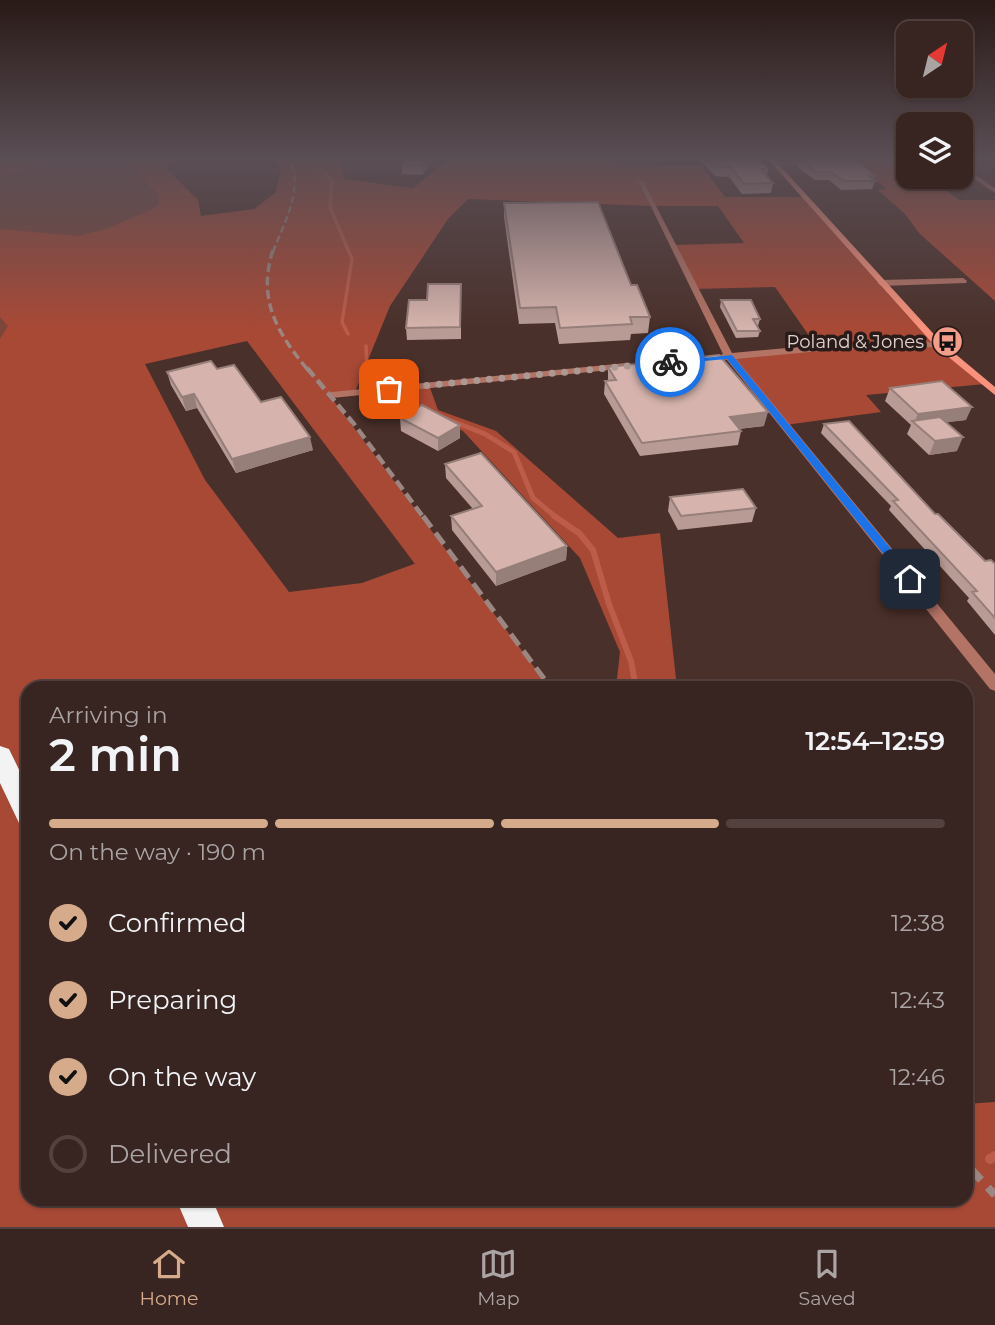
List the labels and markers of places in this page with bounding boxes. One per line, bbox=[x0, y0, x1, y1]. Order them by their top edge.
bus stop icon: Poland & Jones bbox=[930, 325, 964, 359]
place label: Poland & Jones bbox=[787, 331, 924, 353]
pin bbox=[359, 359, 419, 419]
pin bbox=[880, 549, 940, 609]

